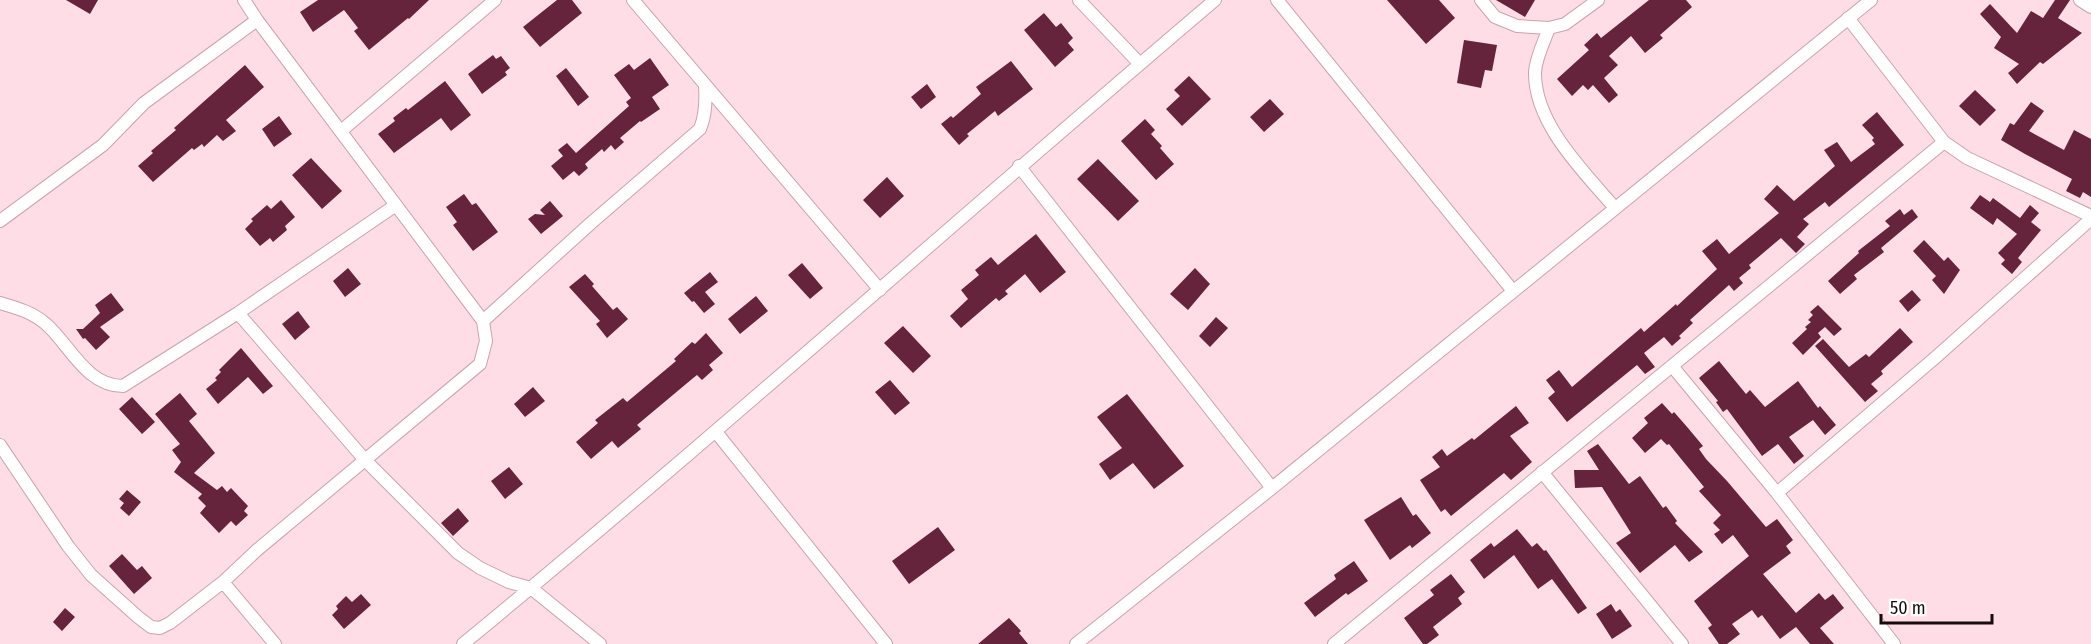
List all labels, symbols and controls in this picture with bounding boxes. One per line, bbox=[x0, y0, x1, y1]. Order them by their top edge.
scale bar bbox=[1881, 587, 1992, 625]
text: 50 m bbox=[1890, 597, 1926, 619]

